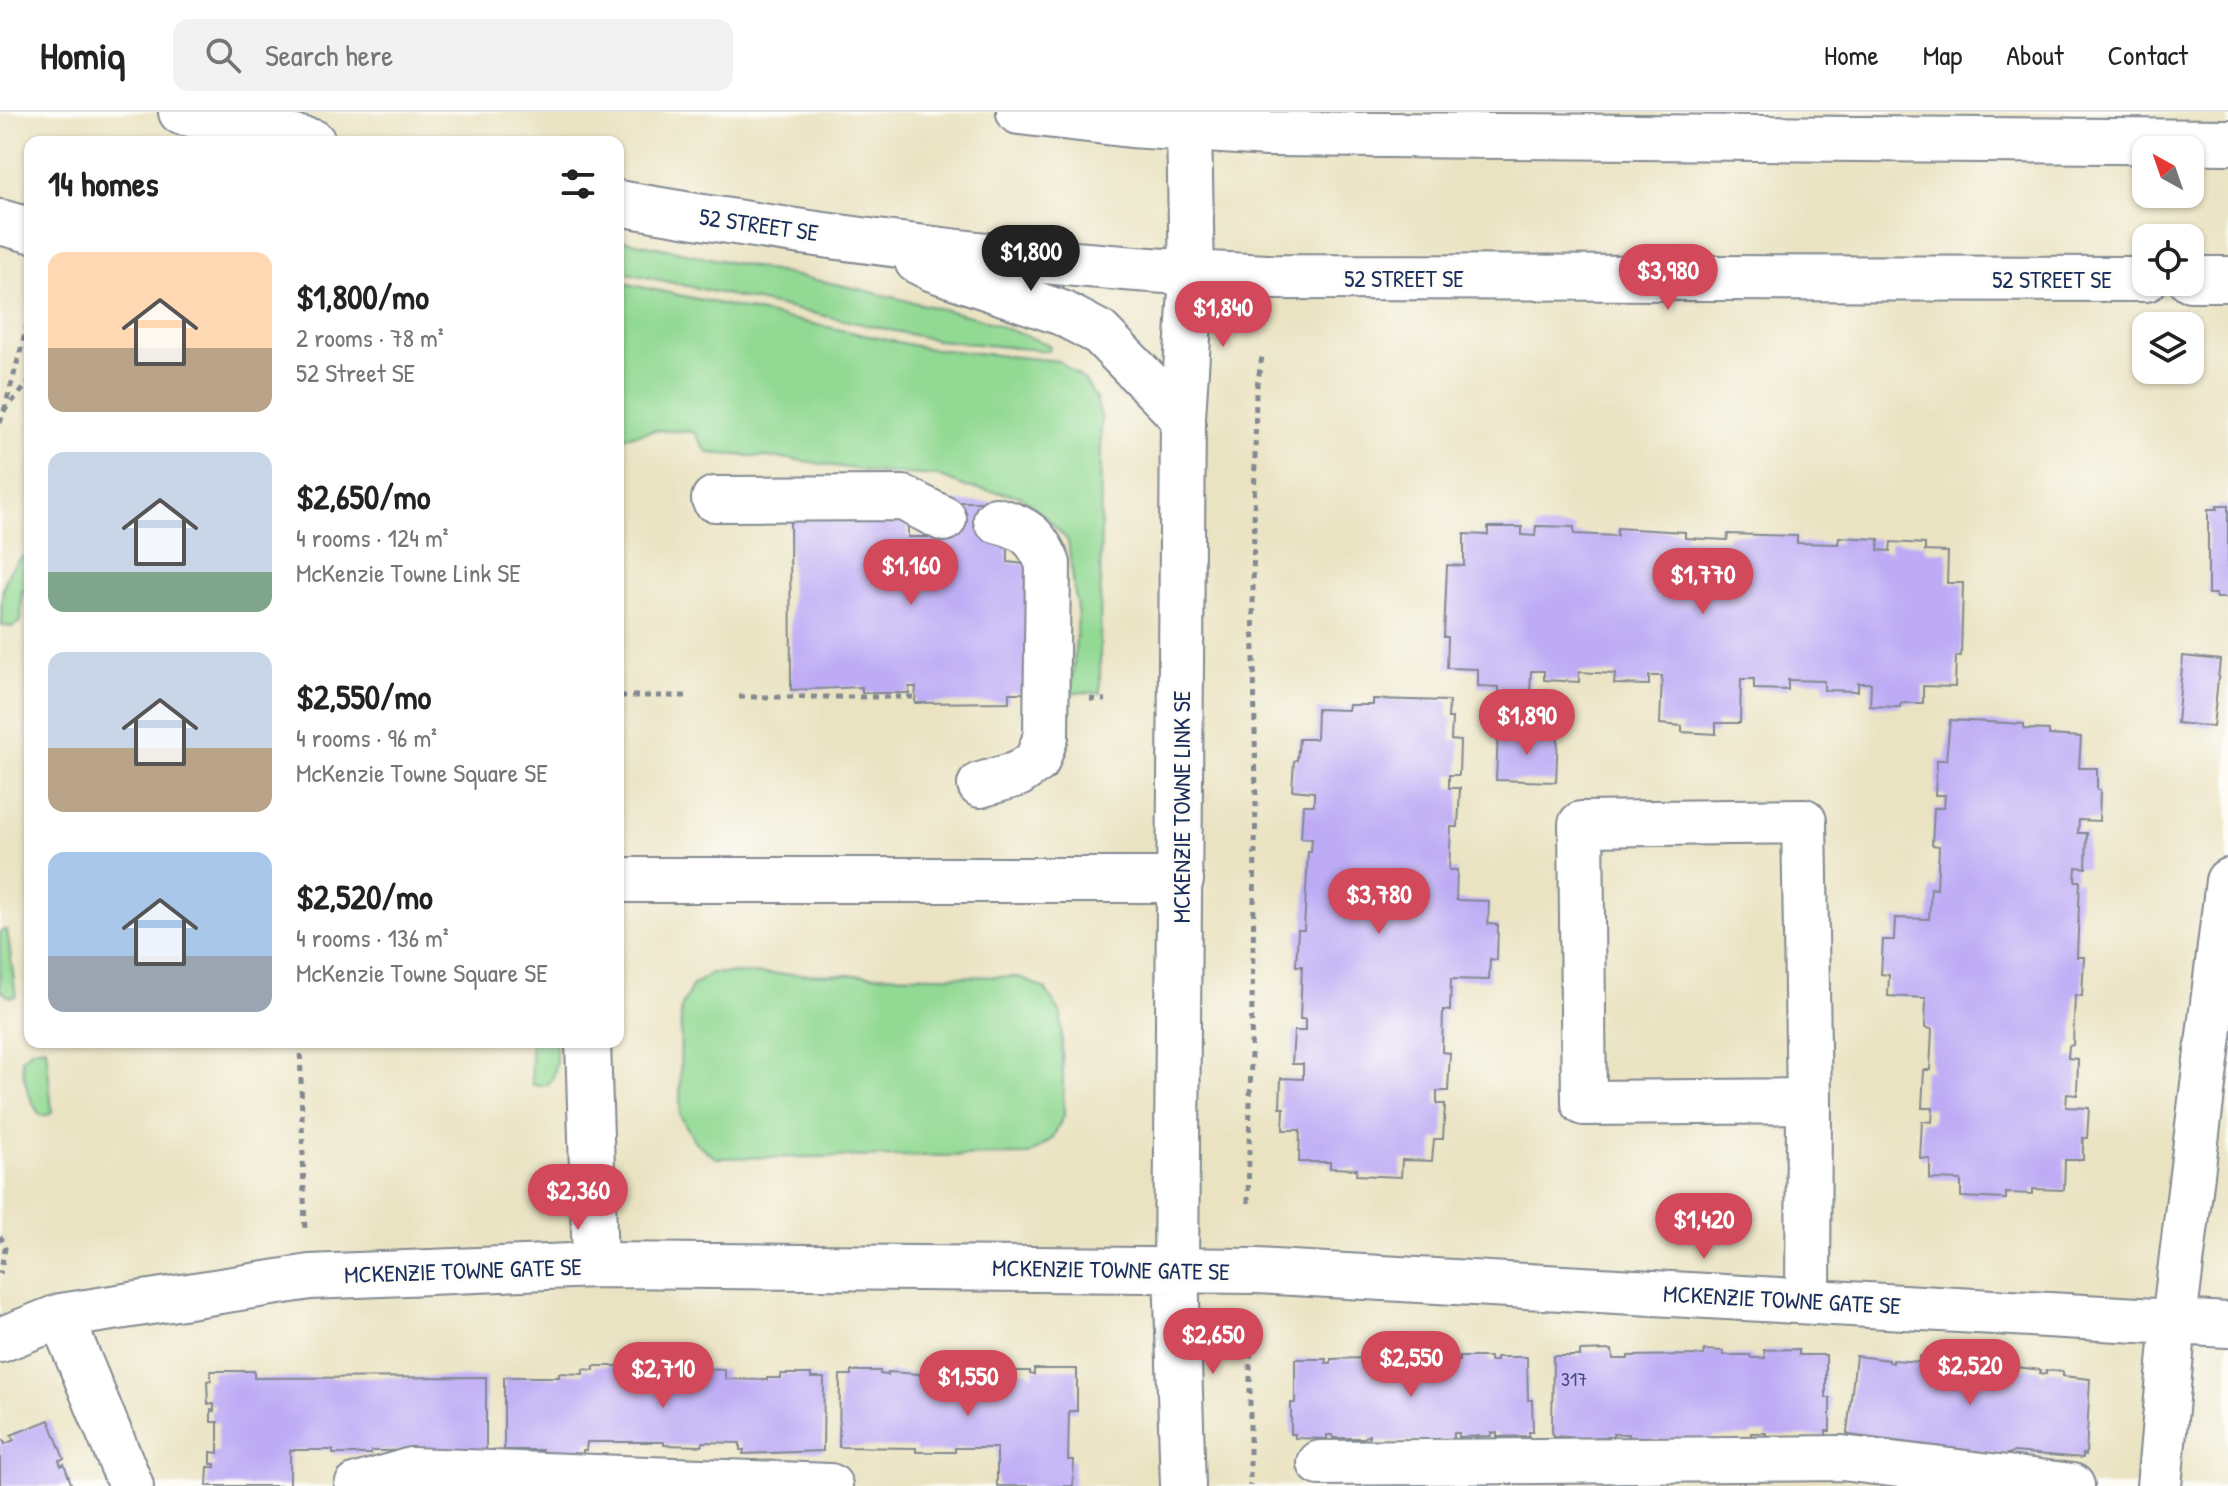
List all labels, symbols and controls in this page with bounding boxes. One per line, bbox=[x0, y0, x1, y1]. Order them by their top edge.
search box bbox=[173, 19, 733, 91]
text: Homiq bbox=[40, 29, 125, 81]
icon: search bbox=[201, 33, 245, 77]
text: Search here bbox=[265, 35, 393, 75]
text: Home bbox=[1824, 36, 1879, 74]
text: Map bbox=[1923, 36, 1962, 74]
text: About bbox=[2006, 36, 2064, 74]
text: Contact bbox=[2108, 36, 2188, 74]
north arrow bbox=[2132, 136, 2204, 208]
map controls bbox=[2132, 136, 2204, 384]
text: 14 homes bbox=[48, 161, 159, 207]
icon: filters bbox=[556, 162, 600, 206]
street label: 52 STREET SE bbox=[698, 200, 821, 248]
button: locate bbox=[2132, 224, 2204, 296]
pin: $1,800 bbox=[966, 225, 1096, 293]
text: $1,800 bbox=[1000, 233, 1062, 268]
pin: $3,980 bbox=[1603, 244, 1733, 312]
text: $3,980 bbox=[1637, 252, 1699, 287]
street label: 52 STREET SE bbox=[1344, 262, 1464, 294]
street label: 52 STREET SE bbox=[1992, 263, 2112, 295]
text: $1,800/mo bbox=[296, 274, 429, 320]
pin: $1,840 bbox=[1158, 281, 1288, 349]
icon: home bbox=[112, 284, 208, 380]
text: $1,840 bbox=[1193, 289, 1253, 324]
button: layers bbox=[2132, 312, 2204, 384]
text: 2 rooms · 78 m² bbox=[296, 320, 444, 355]
text: 52 Street SE bbox=[296, 355, 415, 390]
text: $2,650/mo bbox=[296, 474, 430, 520]
icon: home bbox=[112, 484, 208, 580]
text: 4 rooms · 124 m² bbox=[296, 520, 449, 555]
pin: $1,160 bbox=[846, 539, 976, 607]
text: $1,160 bbox=[881, 547, 941, 582]
pin: $1,770 bbox=[1638, 548, 1768, 616]
text: McKenzie Towne Link SE bbox=[296, 555, 521, 590]
text: $1,770 bbox=[1670, 556, 1736, 591]
text: $2,550/mo bbox=[296, 674, 431, 720]
icon: home bbox=[112, 684, 208, 780]
pin: $1,890 bbox=[1462, 689, 1592, 757]
street label: MCKENZIE TOWNE LINK SE bbox=[1165, 690, 1197, 923]
text: $1,890 bbox=[1497, 697, 1557, 732]
text: 4 rooms · 96 m² bbox=[296, 720, 437, 755]
text: McKenzie Towne Square SE bbox=[296, 755, 548, 790]
pin: $3,780 bbox=[1314, 868, 1444, 936]
text: $2,520/mo bbox=[296, 874, 433, 920]
text: $3,780 bbox=[1346, 876, 1412, 911]
icon: home bbox=[112, 884, 208, 980]
text: 4 rooms · 136 m² bbox=[296, 920, 449, 955]
text: McKenzie Towne Square SE bbox=[296, 955, 548, 990]
pin: $2,360 bbox=[513, 1164, 643, 1232]
text: $2,360 bbox=[546, 1172, 610, 1207]
pin: $1,420 bbox=[1639, 1193, 1769, 1261]
text: $1,420 bbox=[1673, 1201, 1735, 1236]
street label: MCKENZIE TOWNE GATE SE bbox=[344, 1250, 583, 1290]
street label: MCKENZIE TOWNE GATE SE bbox=[992, 1251, 1231, 1287]
street label: MCKENZIE TOWNE GATE SE bbox=[1662, 1277, 1902, 1321]
pin: $2,650 bbox=[1148, 1308, 1278, 1376]
text: $2,650 bbox=[1181, 1316, 1245, 1351]
pin: $2,550 bbox=[1346, 1331, 1476, 1399]
text: $2,550 bbox=[1379, 1339, 1443, 1374]
pin: $2,520 bbox=[1905, 1339, 2035, 1407]
pin: $2,710 bbox=[598, 1342, 728, 1410]
text: $2,520 bbox=[1937, 1347, 2003, 1382]
text: $2,710 bbox=[631, 1350, 695, 1385]
pin: $1,550 bbox=[903, 1350, 1033, 1418]
text: $1,550 bbox=[937, 1358, 999, 1393]
house number: 317 bbox=[1561, 1365, 1587, 1392]

